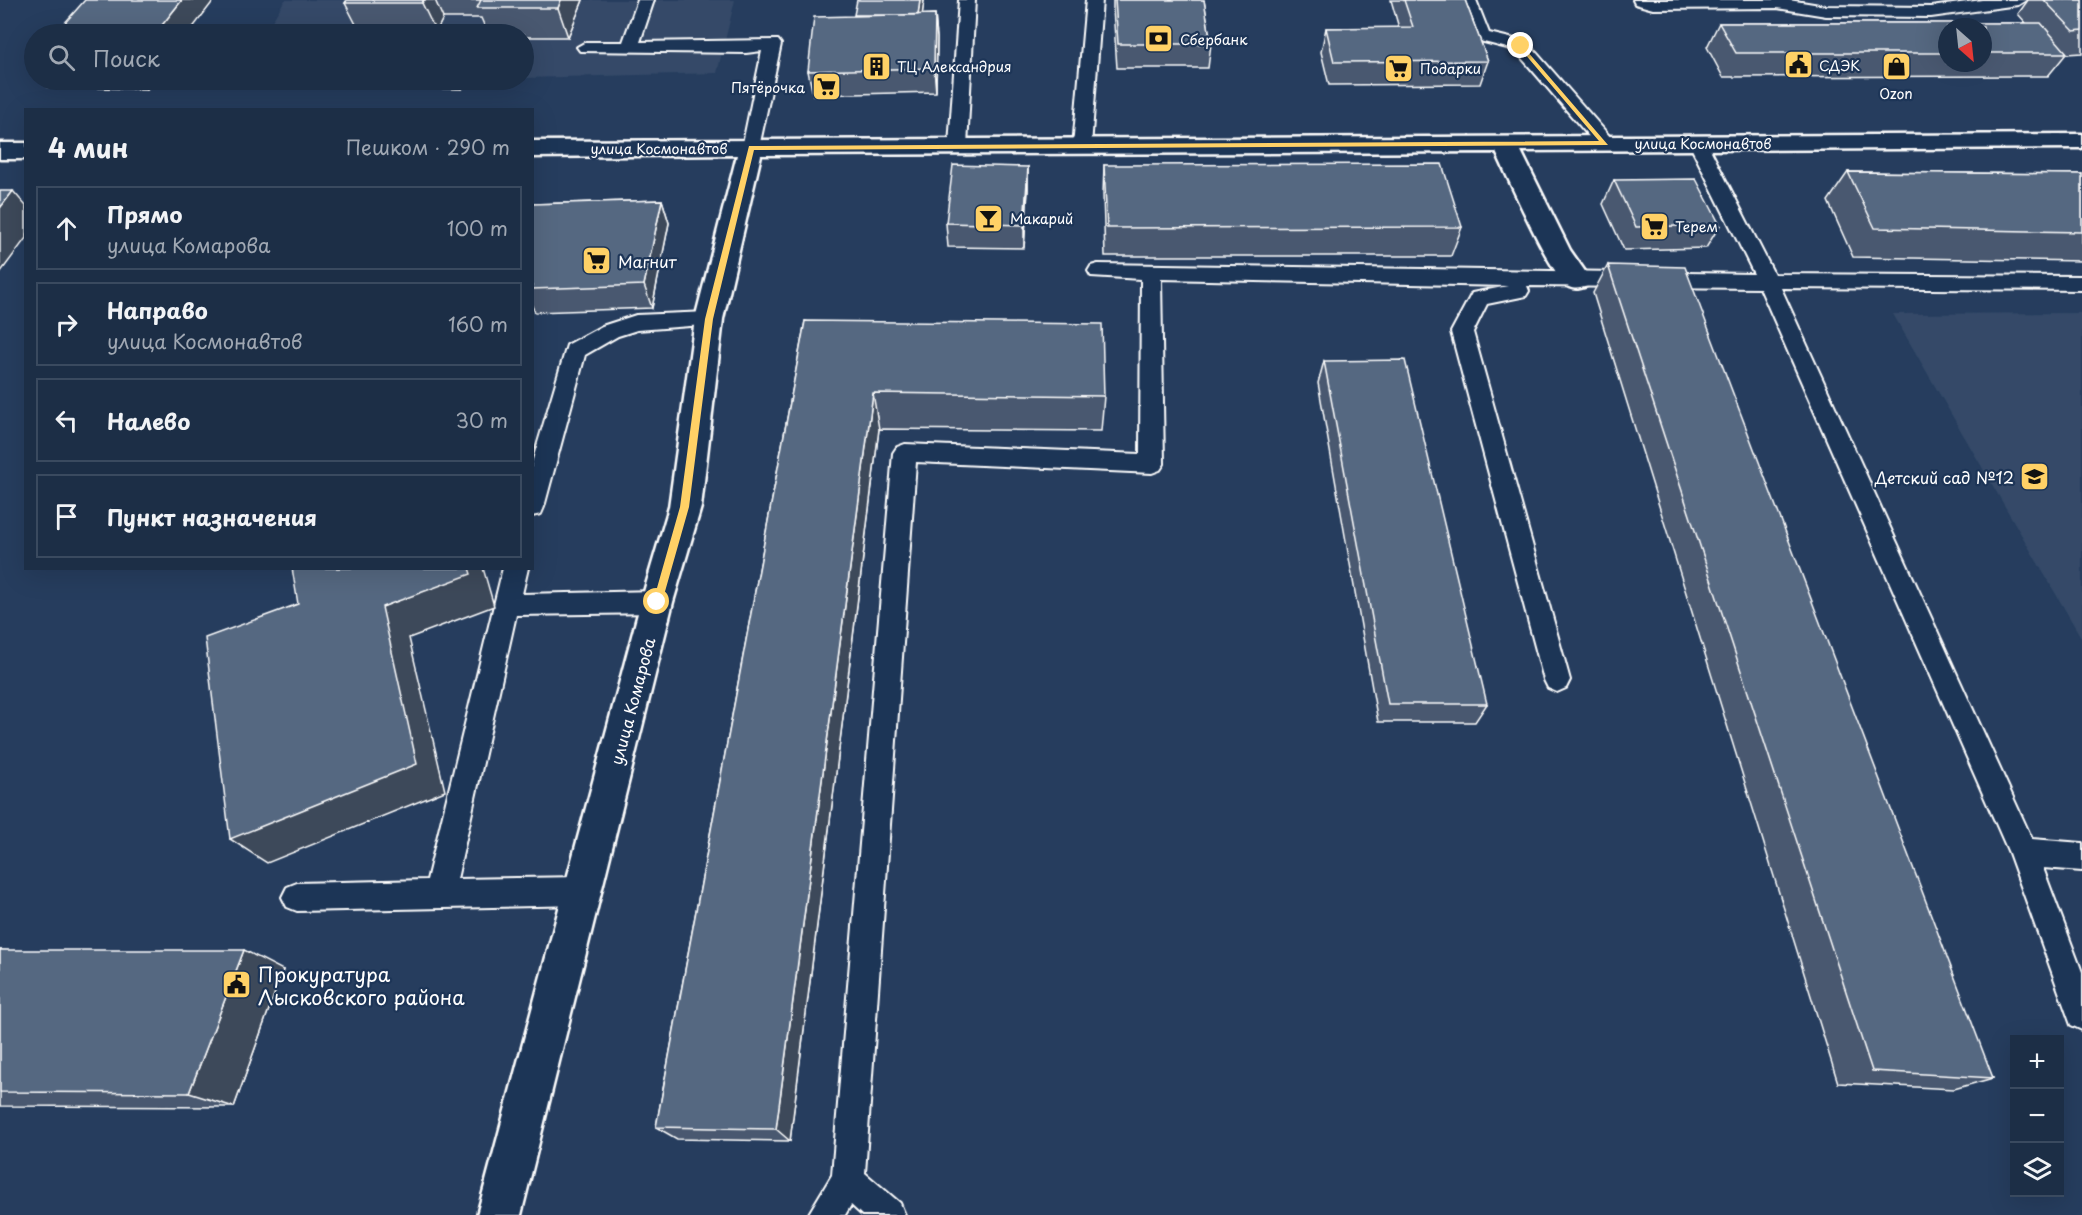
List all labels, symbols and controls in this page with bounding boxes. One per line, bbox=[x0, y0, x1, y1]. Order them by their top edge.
north arrow bbox=[1938, 18, 1992, 72]
bank icon: Сбербанк bbox=[1143, 23, 1175, 55]
search box bbox=[24, 24, 534, 90]
place label: Сбербанк bbox=[1180, 29, 1248, 50]
route end bbox=[1507, 32, 1533, 58]
icon: search bbox=[45, 41, 78, 74]
text: Поиск bbox=[93, 41, 160, 74]
public building icon: СДЭК bbox=[1782, 49, 1814, 81]
building icon: ТЦ Александрия bbox=[860, 50, 892, 82]
shop icon: Ozon bbox=[1880, 50, 1912, 82]
supermarket icon: Подарки bbox=[1383, 52, 1415, 84]
place label: СДЭК bbox=[1819, 55, 1860, 76]
place label: ТЦ Александрия bbox=[897, 56, 1012, 77]
place label: Подарки bbox=[1420, 58, 1481, 79]
supermarket icon: Пятёрочка bbox=[810, 71, 842, 103]
place label: Пятёрочка bbox=[731, 77, 805, 98]
place label: Ozon bbox=[1879, 83, 1913, 104]
text: 4 мин bbox=[48, 128, 129, 167]
text: Пешком · 290 m bbox=[346, 132, 510, 162]
street label: улица Космонавтов bbox=[1635, 133, 1771, 154]
street label: улица Космонавтов bbox=[591, 138, 727, 159]
text: Прямо bbox=[107, 197, 182, 230]
bar icon: Макарий bbox=[973, 202, 1005, 234]
place label: Макарий bbox=[1010, 208, 1073, 229]
supermarket icon: Терем bbox=[1638, 210, 1670, 242]
icon: ahead bbox=[50, 212, 83, 245]
text: 100 m bbox=[447, 213, 508, 243]
place label: Терем bbox=[1675, 216, 1718, 237]
text: улица Комарова bbox=[107, 230, 270, 260]
supermarket icon: Магнит bbox=[581, 245, 613, 277]
place label: Магнит bbox=[618, 249, 678, 273]
text: Направо bbox=[107, 293, 208, 326]
icon: right bbox=[50, 308, 83, 341]
text: 160 m bbox=[448, 309, 508, 339]
text: улица Космонавтов bbox=[107, 326, 303, 356]
icon: left bbox=[50, 404, 83, 437]
text: Налево bbox=[107, 404, 190, 437]
text: 30 m bbox=[455, 405, 508, 435]
school or university icon: Детский сад №12 bbox=[2019, 461, 2051, 493]
place label: Детский сад №12 bbox=[1874, 465, 2014, 489]
icon: arrive bbox=[50, 500, 83, 533]
text: Пункт назначения bbox=[107, 500, 317, 533]
route start bbox=[643, 588, 669, 614]
street label: улица Комарова bbox=[603, 635, 661, 767]
place label: Прокуратура Лысковского района bbox=[258, 959, 465, 1012]
public building icon: Прокуратура Лысковского района bbox=[221, 969, 253, 1001]
map controls bbox=[2010, 1035, 2064, 1197]
button: + bbox=[2010, 1035, 2064, 1089]
button: − bbox=[2010, 1089, 2064, 1143]
button: layers bbox=[2010, 1143, 2064, 1197]

